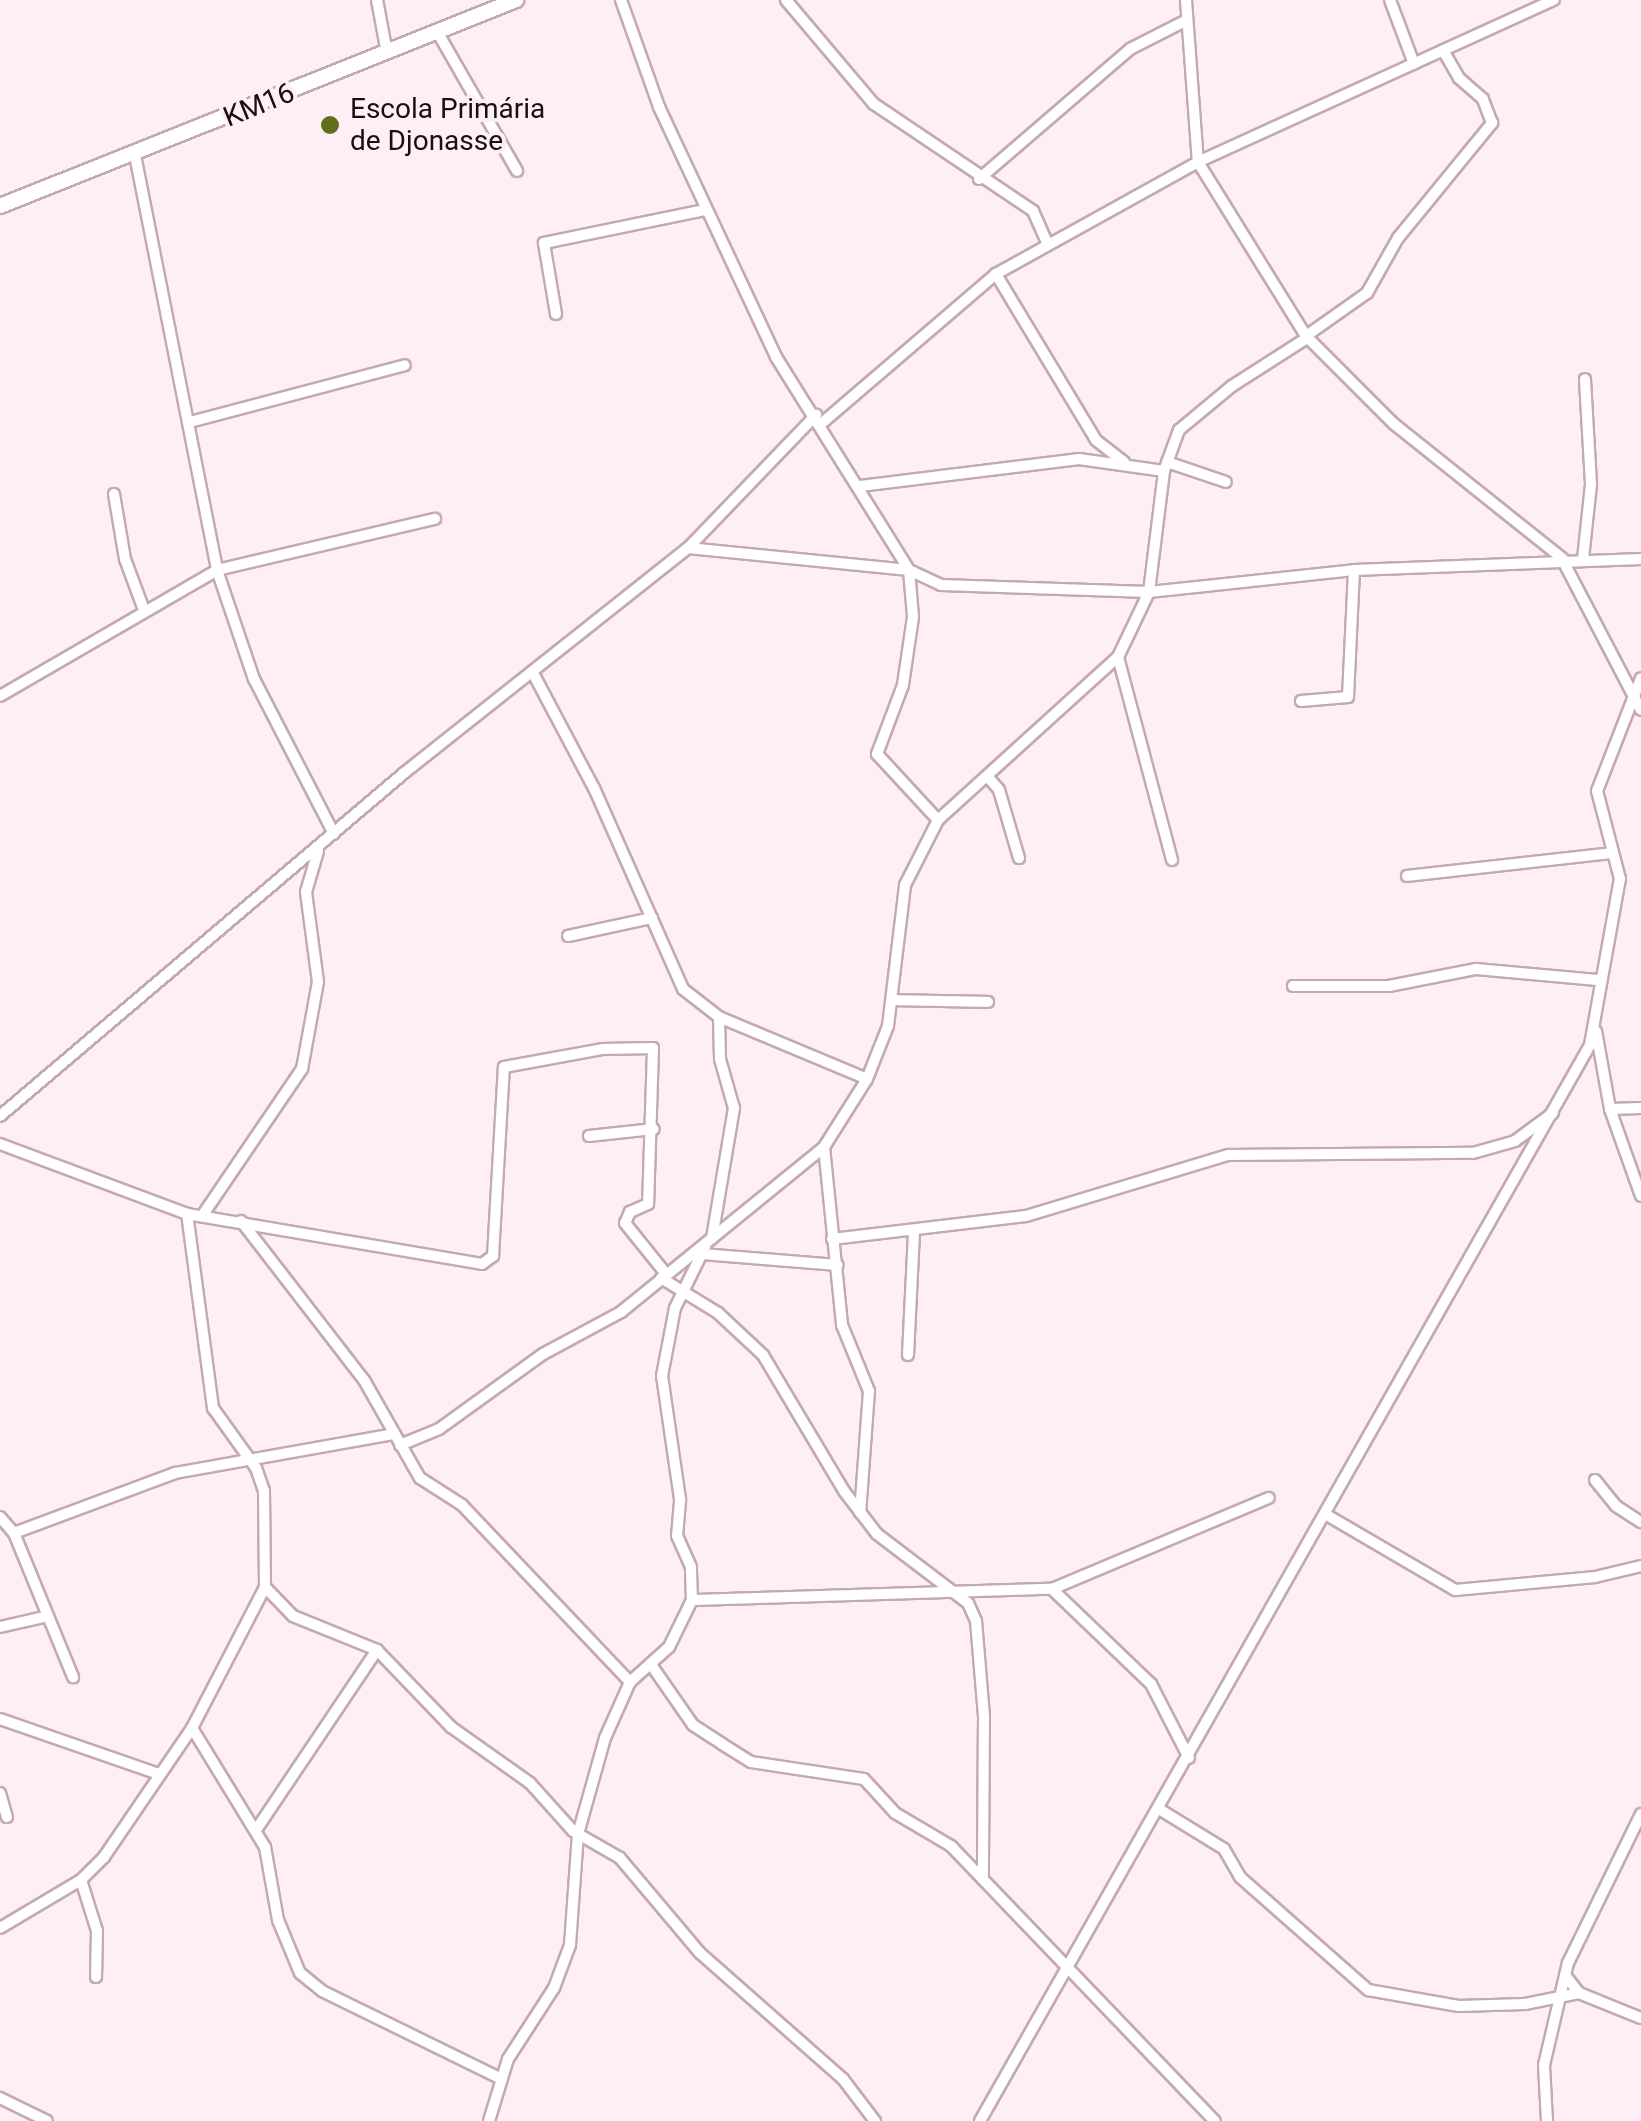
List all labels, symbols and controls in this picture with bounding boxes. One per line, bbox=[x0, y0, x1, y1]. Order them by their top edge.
street label: KM16 bbox=[219, 76, 299, 134]
place label: Escola Primária de Djonasse bbox=[350, 92, 545, 158]
marker: Escola Primária de Djonasse bbox=[319, 114, 341, 136]

